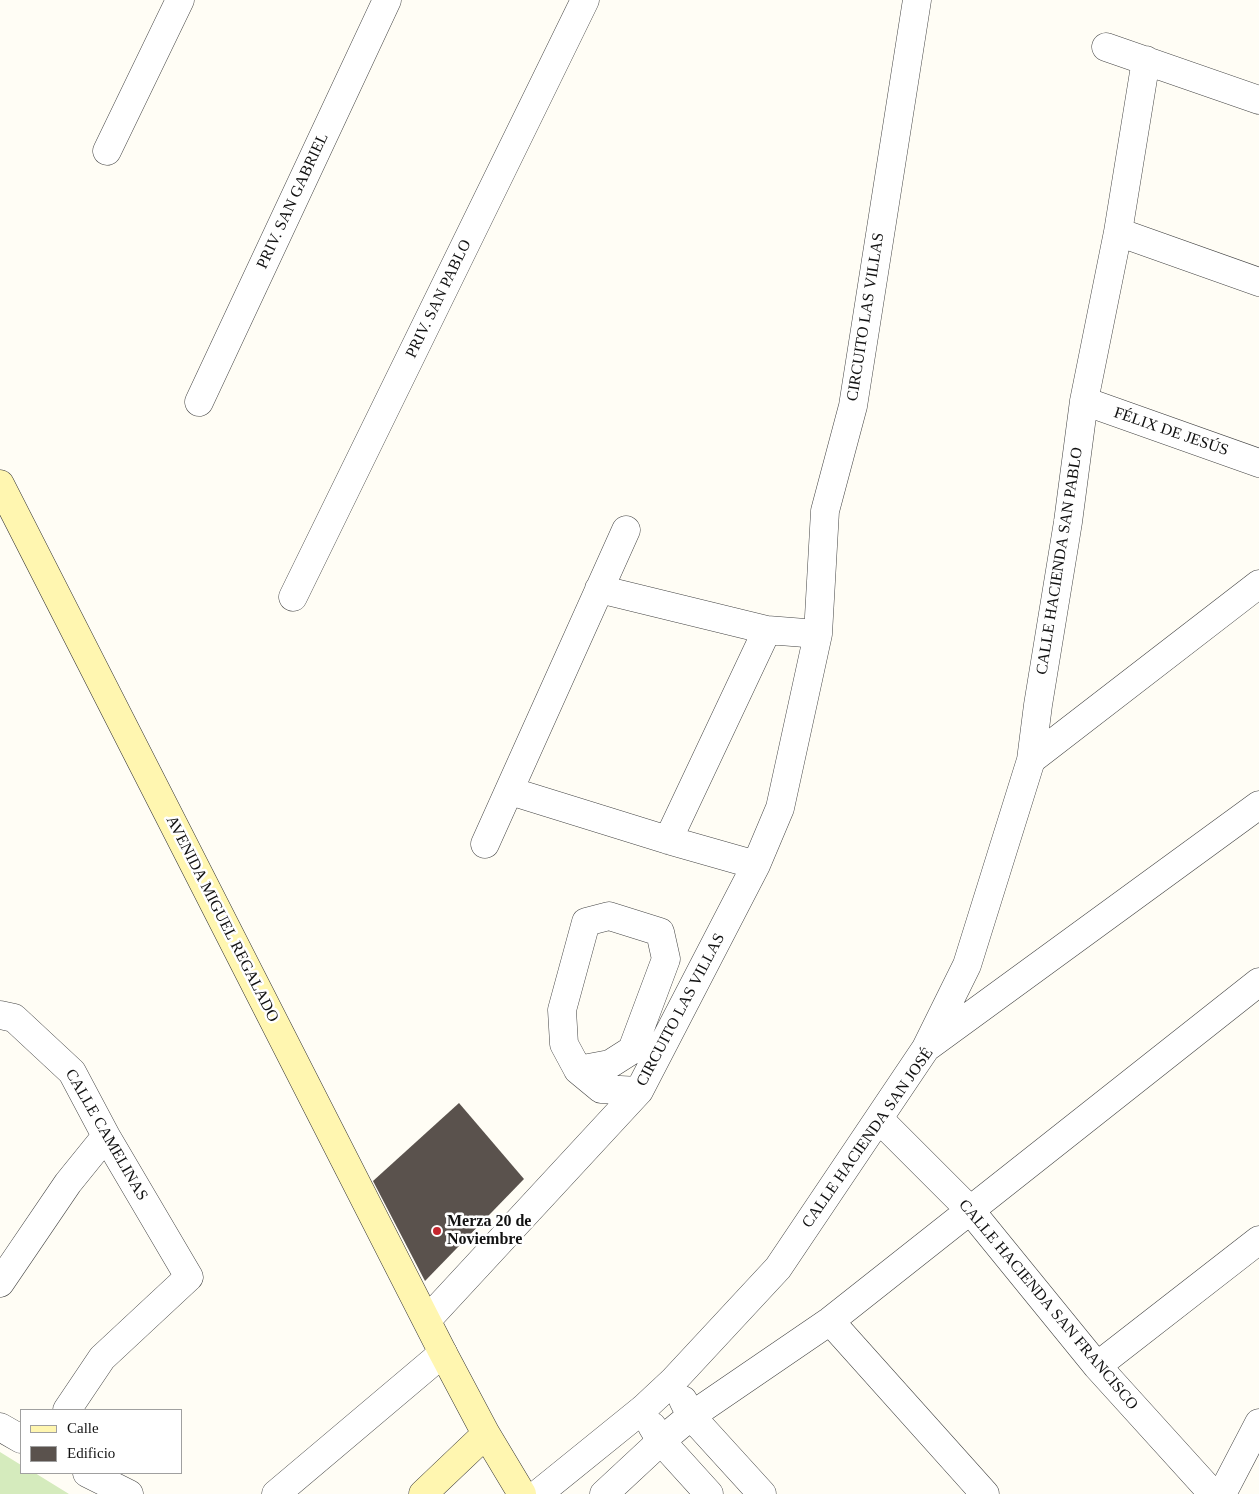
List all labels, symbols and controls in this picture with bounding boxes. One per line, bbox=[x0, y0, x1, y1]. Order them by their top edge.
street label: PRIV. SAN GABRIEL bbox=[253, 130, 333, 272]
street label: CIRCUITO LAS VILLAS bbox=[843, 231, 889, 403]
street label: PRIV. SAN PABLO bbox=[402, 237, 476, 361]
street label: FÉLIX DE JESÚS bbox=[1111, 403, 1231, 461]
street label: CALLE HACIENDA SAN PABLO bbox=[1033, 446, 1087, 676]
street label: AVENIDA MIGUEL REGALADO bbox=[161, 813, 283, 1025]
street label: CIRCUITO LAS VILLAS bbox=[633, 930, 729, 1090]
street label: CALLE HACIENDA SAN JOSÉ bbox=[798, 1044, 938, 1232]
street label: CALLE CAMELINAS bbox=[60, 1066, 152, 1204]
street label: CALLE HACIENDA SAN FRANCISCO bbox=[954, 1196, 1142, 1414]
place label: Merza 20 de Noviembre bbox=[447, 1212, 531, 1250]
marker: Merza 20 de Noviembre bbox=[431, 1225, 443, 1237]
legend bbox=[20, 1409, 182, 1474]
text: Calle bbox=[67, 1420, 99, 1436]
text: Edificio bbox=[67, 1445, 115, 1461]

